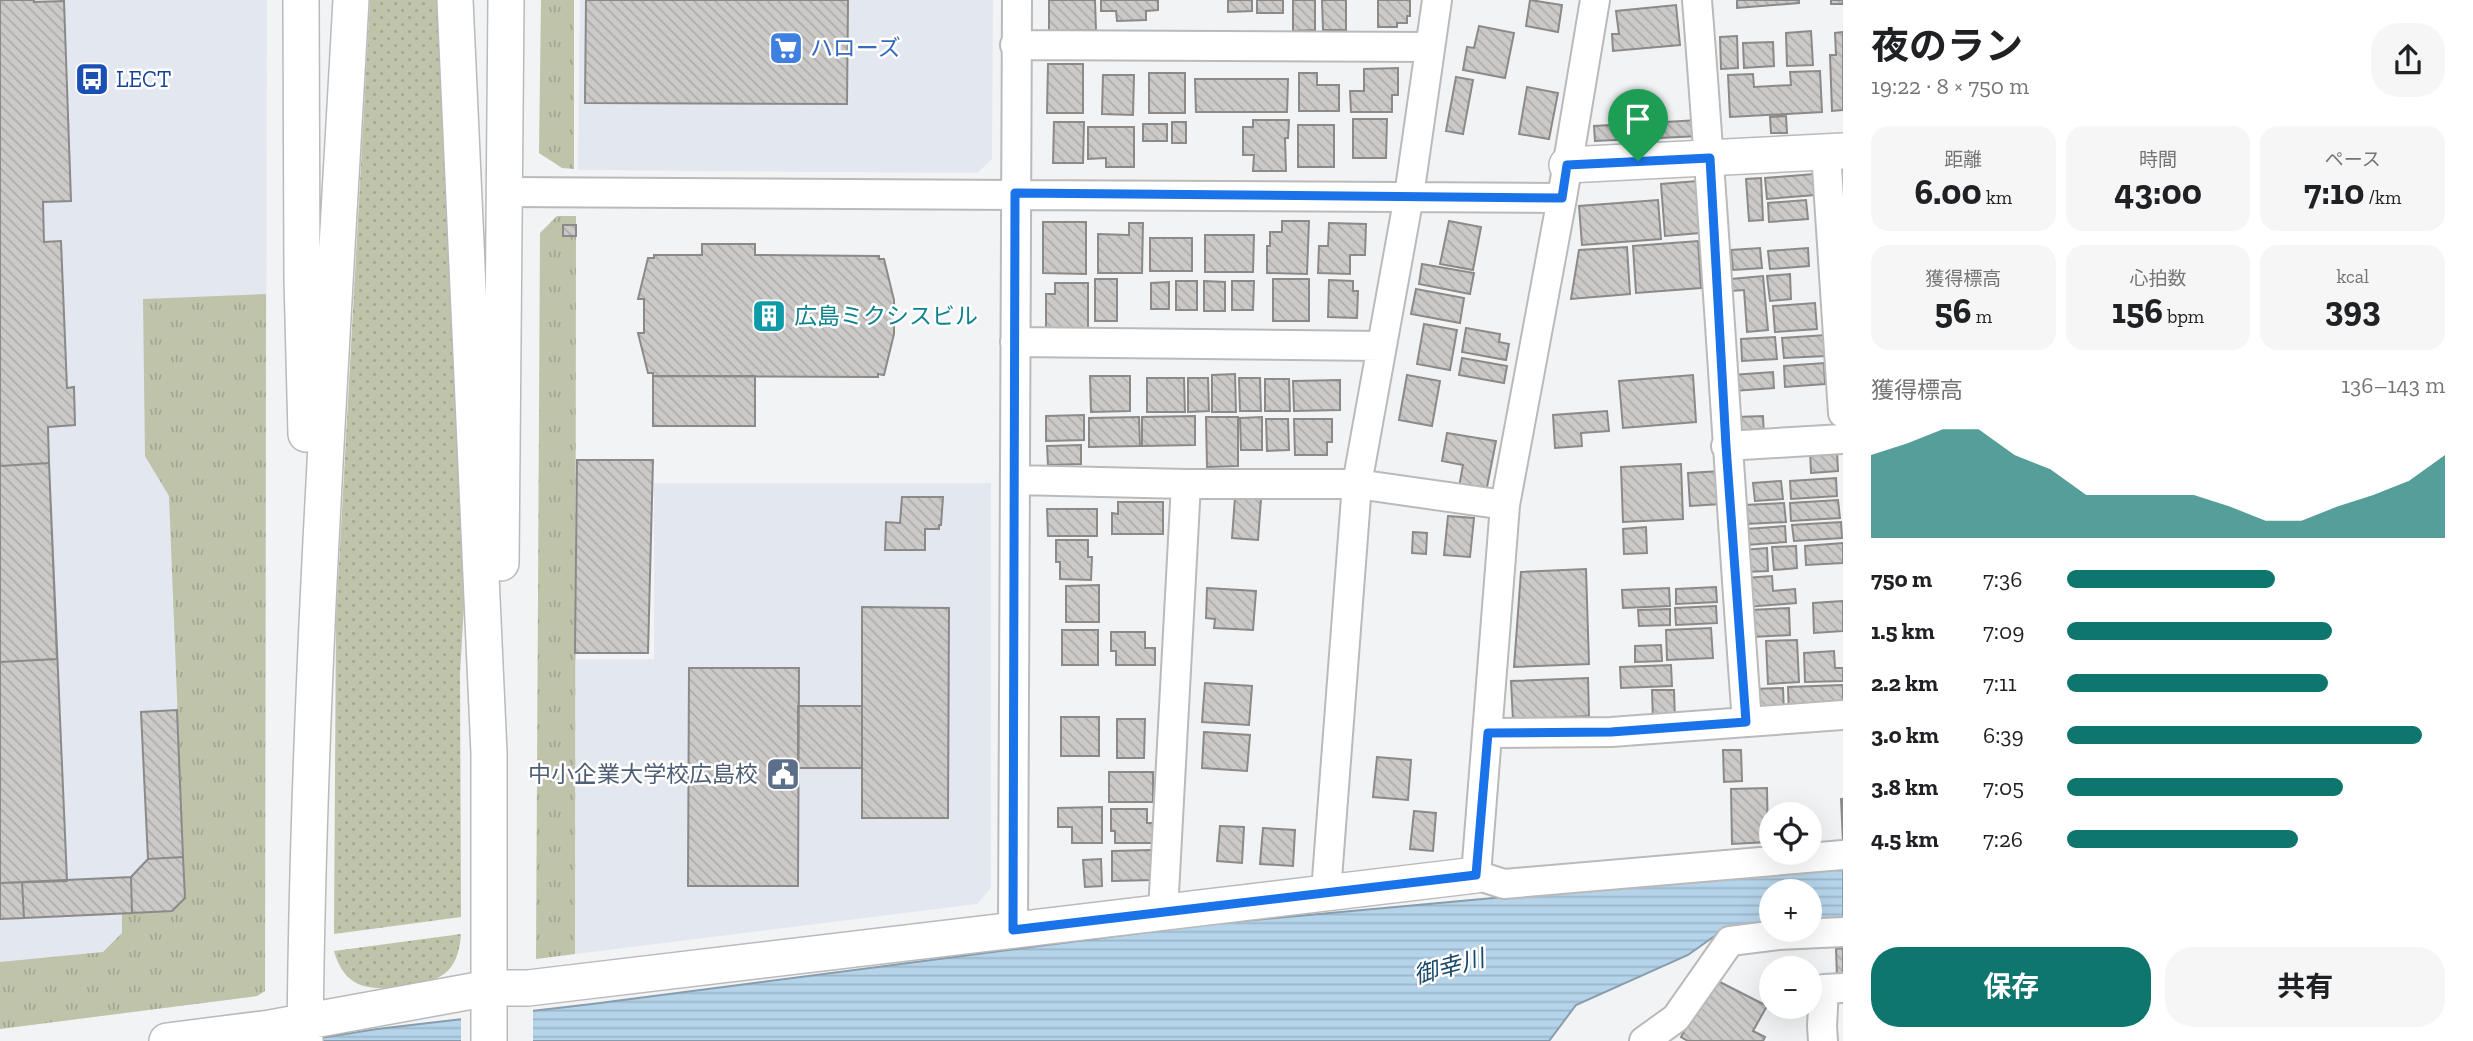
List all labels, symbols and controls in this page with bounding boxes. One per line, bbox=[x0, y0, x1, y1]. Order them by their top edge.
text: 夜のラン bbox=[1871, 23, 2023, 69]
button: share bbox=[2371, 23, 2445, 97]
supermarket icon: ハローズ bbox=[767, 29, 805, 67]
place label: ハローズ bbox=[810, 34, 901, 62]
bus stop icon: LECT bbox=[73, 60, 111, 98]
place label: LECT bbox=[116, 65, 171, 93]
text: 19:22 · 8 × 750 m bbox=[1871, 72, 2029, 100]
pin bbox=[1608, 89, 1668, 161]
icon: arrive bbox=[1619, 100, 1657, 138]
text: 距離 bbox=[1944, 148, 1982, 171]
text: 時間 bbox=[2139, 148, 2177, 171]
text: ペース bbox=[2325, 148, 2381, 171]
text: 6.00 bbox=[1915, 171, 1982, 213]
text: 43:00 bbox=[2114, 171, 2202, 213]
text: 7:10 bbox=[2304, 171, 2364, 213]
text: km bbox=[1982, 186, 2012, 209]
text: /km bbox=[2364, 186, 2401, 209]
text: kcal bbox=[2336, 265, 2369, 288]
text: 獲得標高 bbox=[1925, 267, 2001, 290]
text: 心拍数 bbox=[2129, 267, 2187, 290]
text: 393 bbox=[2325, 288, 2381, 330]
text: 56 bbox=[1934, 290, 1971, 332]
text: 156 bbox=[2112, 290, 2163, 332]
building icon: 広島ミクシスビル bbox=[750, 297, 788, 335]
place label: 広島ミクシスビル bbox=[794, 302, 978, 330]
text: m bbox=[1971, 305, 1992, 328]
text: bpm bbox=[2163, 305, 2204, 328]
text: 136–143 m bbox=[2341, 371, 2445, 399]
text: 獲得標高 bbox=[1871, 376, 1963, 404]
text: 750 m bbox=[1871, 565, 1932, 593]
text: 7:36 bbox=[1983, 565, 2022, 593]
text: 1.5 km bbox=[1871, 617, 1935, 645]
text: 7:09 bbox=[1983, 617, 2024, 645]
text: 2.2 km bbox=[1871, 669, 1938, 697]
text: 7:11 bbox=[1983, 669, 2017, 697]
text: 3.0 km bbox=[1871, 721, 1939, 749]
text: 6:39 bbox=[1983, 721, 2024, 749]
public building icon: 中小企業大学校広島校 bbox=[764, 755, 802, 793]
place label: 中小企業大学校広島校 bbox=[528, 760, 758, 788]
text: 3.8 km bbox=[1871, 773, 1938, 801]
text: 7:05 bbox=[1983, 773, 2024, 801]
map controls bbox=[1759, 802, 1822, 1019]
button: locate bbox=[1759, 802, 1822, 865]
text: 4.5 km bbox=[1871, 825, 1939, 853]
text: 7:26 bbox=[1983, 825, 2023, 853]
button: + bbox=[1759, 879, 1822, 942]
water label: 御幸川 bbox=[1410, 942, 1490, 990]
button: 保存 bbox=[1871, 947, 2151, 1027]
button: 共有 bbox=[2165, 947, 2445, 1027]
button: − bbox=[1759, 956, 1822, 1019]

